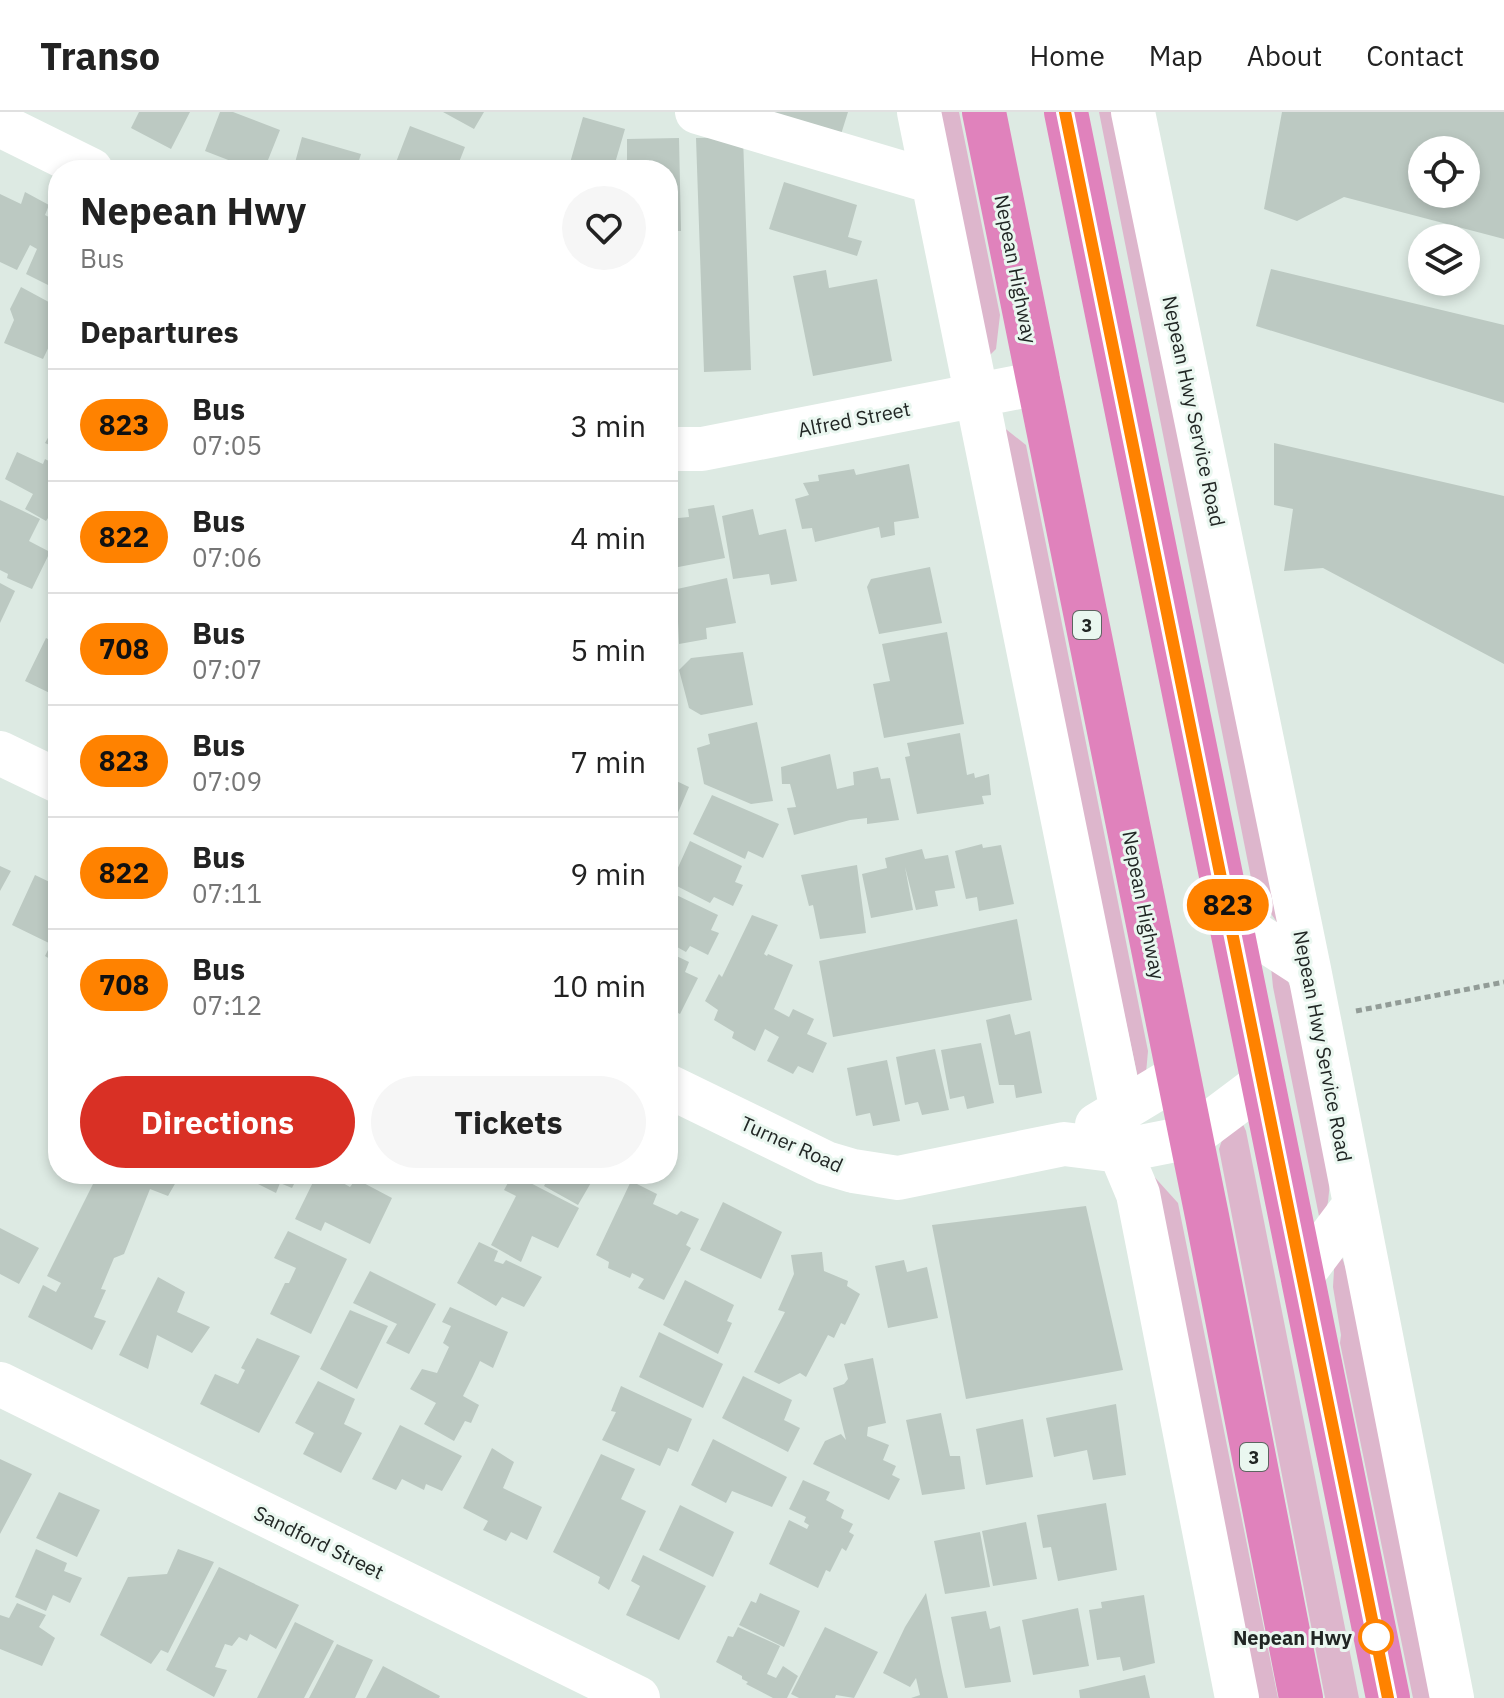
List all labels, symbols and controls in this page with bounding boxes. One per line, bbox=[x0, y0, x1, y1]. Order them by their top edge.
text: Transo bbox=[40, 31, 160, 80]
text: Home bbox=[1029, 37, 1105, 74]
text: Map bbox=[1149, 37, 1203, 74]
text: About bbox=[1247, 37, 1322, 74]
text: Contact bbox=[1366, 37, 1464, 74]
map controls bbox=[1408, 136, 1480, 296]
button: locate bbox=[1408, 136, 1480, 208]
text: Nepean Hwy bbox=[80, 186, 306, 235]
button: heart bbox=[562, 186, 646, 270]
street label: Nepean Highway bbox=[988, 192, 1044, 346]
button: layers bbox=[1408, 224, 1480, 296]
text: Bus bbox=[80, 241, 124, 275]
street label: Nepean Hwy Service Road bbox=[1156, 293, 1232, 529]
text: Departures bbox=[80, 312, 239, 351]
text: Bus bbox=[192, 389, 245, 428]
street label: Alfred Street bbox=[795, 395, 913, 443]
text: 823 bbox=[99, 406, 149, 443]
text: 3 min bbox=[570, 406, 646, 445]
text: 07:05 bbox=[192, 428, 262, 462]
text: Bus bbox=[192, 501, 245, 540]
text: 822 bbox=[99, 518, 149, 555]
text: 4 min bbox=[570, 518, 646, 557]
text: 07:06 bbox=[192, 540, 262, 574]
road number: 3 bbox=[1073, 611, 1101, 639]
text: Bus bbox=[192, 613, 245, 652]
text: 708 bbox=[99, 630, 149, 667]
text: 5 min bbox=[570, 630, 646, 669]
text: 07:07 bbox=[192, 652, 262, 686]
text: Bus bbox=[192, 725, 245, 764]
text: 823 bbox=[99, 742, 149, 779]
text: 7 min bbox=[570, 742, 646, 781]
text: 07:09 bbox=[192, 764, 262, 798]
street label: Nepean Highway bbox=[1116, 828, 1172, 982]
text: Bus bbox=[192, 837, 245, 876]
text: 822 bbox=[99, 854, 149, 891]
text: 9 min bbox=[570, 854, 646, 893]
text: 07:11 bbox=[192, 876, 262, 910]
line badge: 823 bbox=[1182, 879, 1274, 931]
text: 823 bbox=[1203, 886, 1253, 923]
street label: Nepean Hwy Service Road bbox=[1287, 928, 1359, 1164]
text: Bus bbox=[192, 949, 245, 988]
text: 708 bbox=[99, 966, 149, 1003]
text: 10 min bbox=[552, 966, 646, 1005]
text: 07:12 bbox=[192, 988, 262, 1022]
button: Directions bbox=[80, 1076, 355, 1168]
button: Tickets bbox=[371, 1076, 646, 1168]
street label: Turner Road bbox=[736, 1109, 848, 1179]
road number: 3 bbox=[1240, 1443, 1268, 1471]
street label: Sandford Street bbox=[250, 1499, 388, 1585]
marker: Nepean Hwy bbox=[1359, 1620, 1393, 1654]
place label: Nepean Hwy bbox=[1233, 1624, 1352, 1651]

